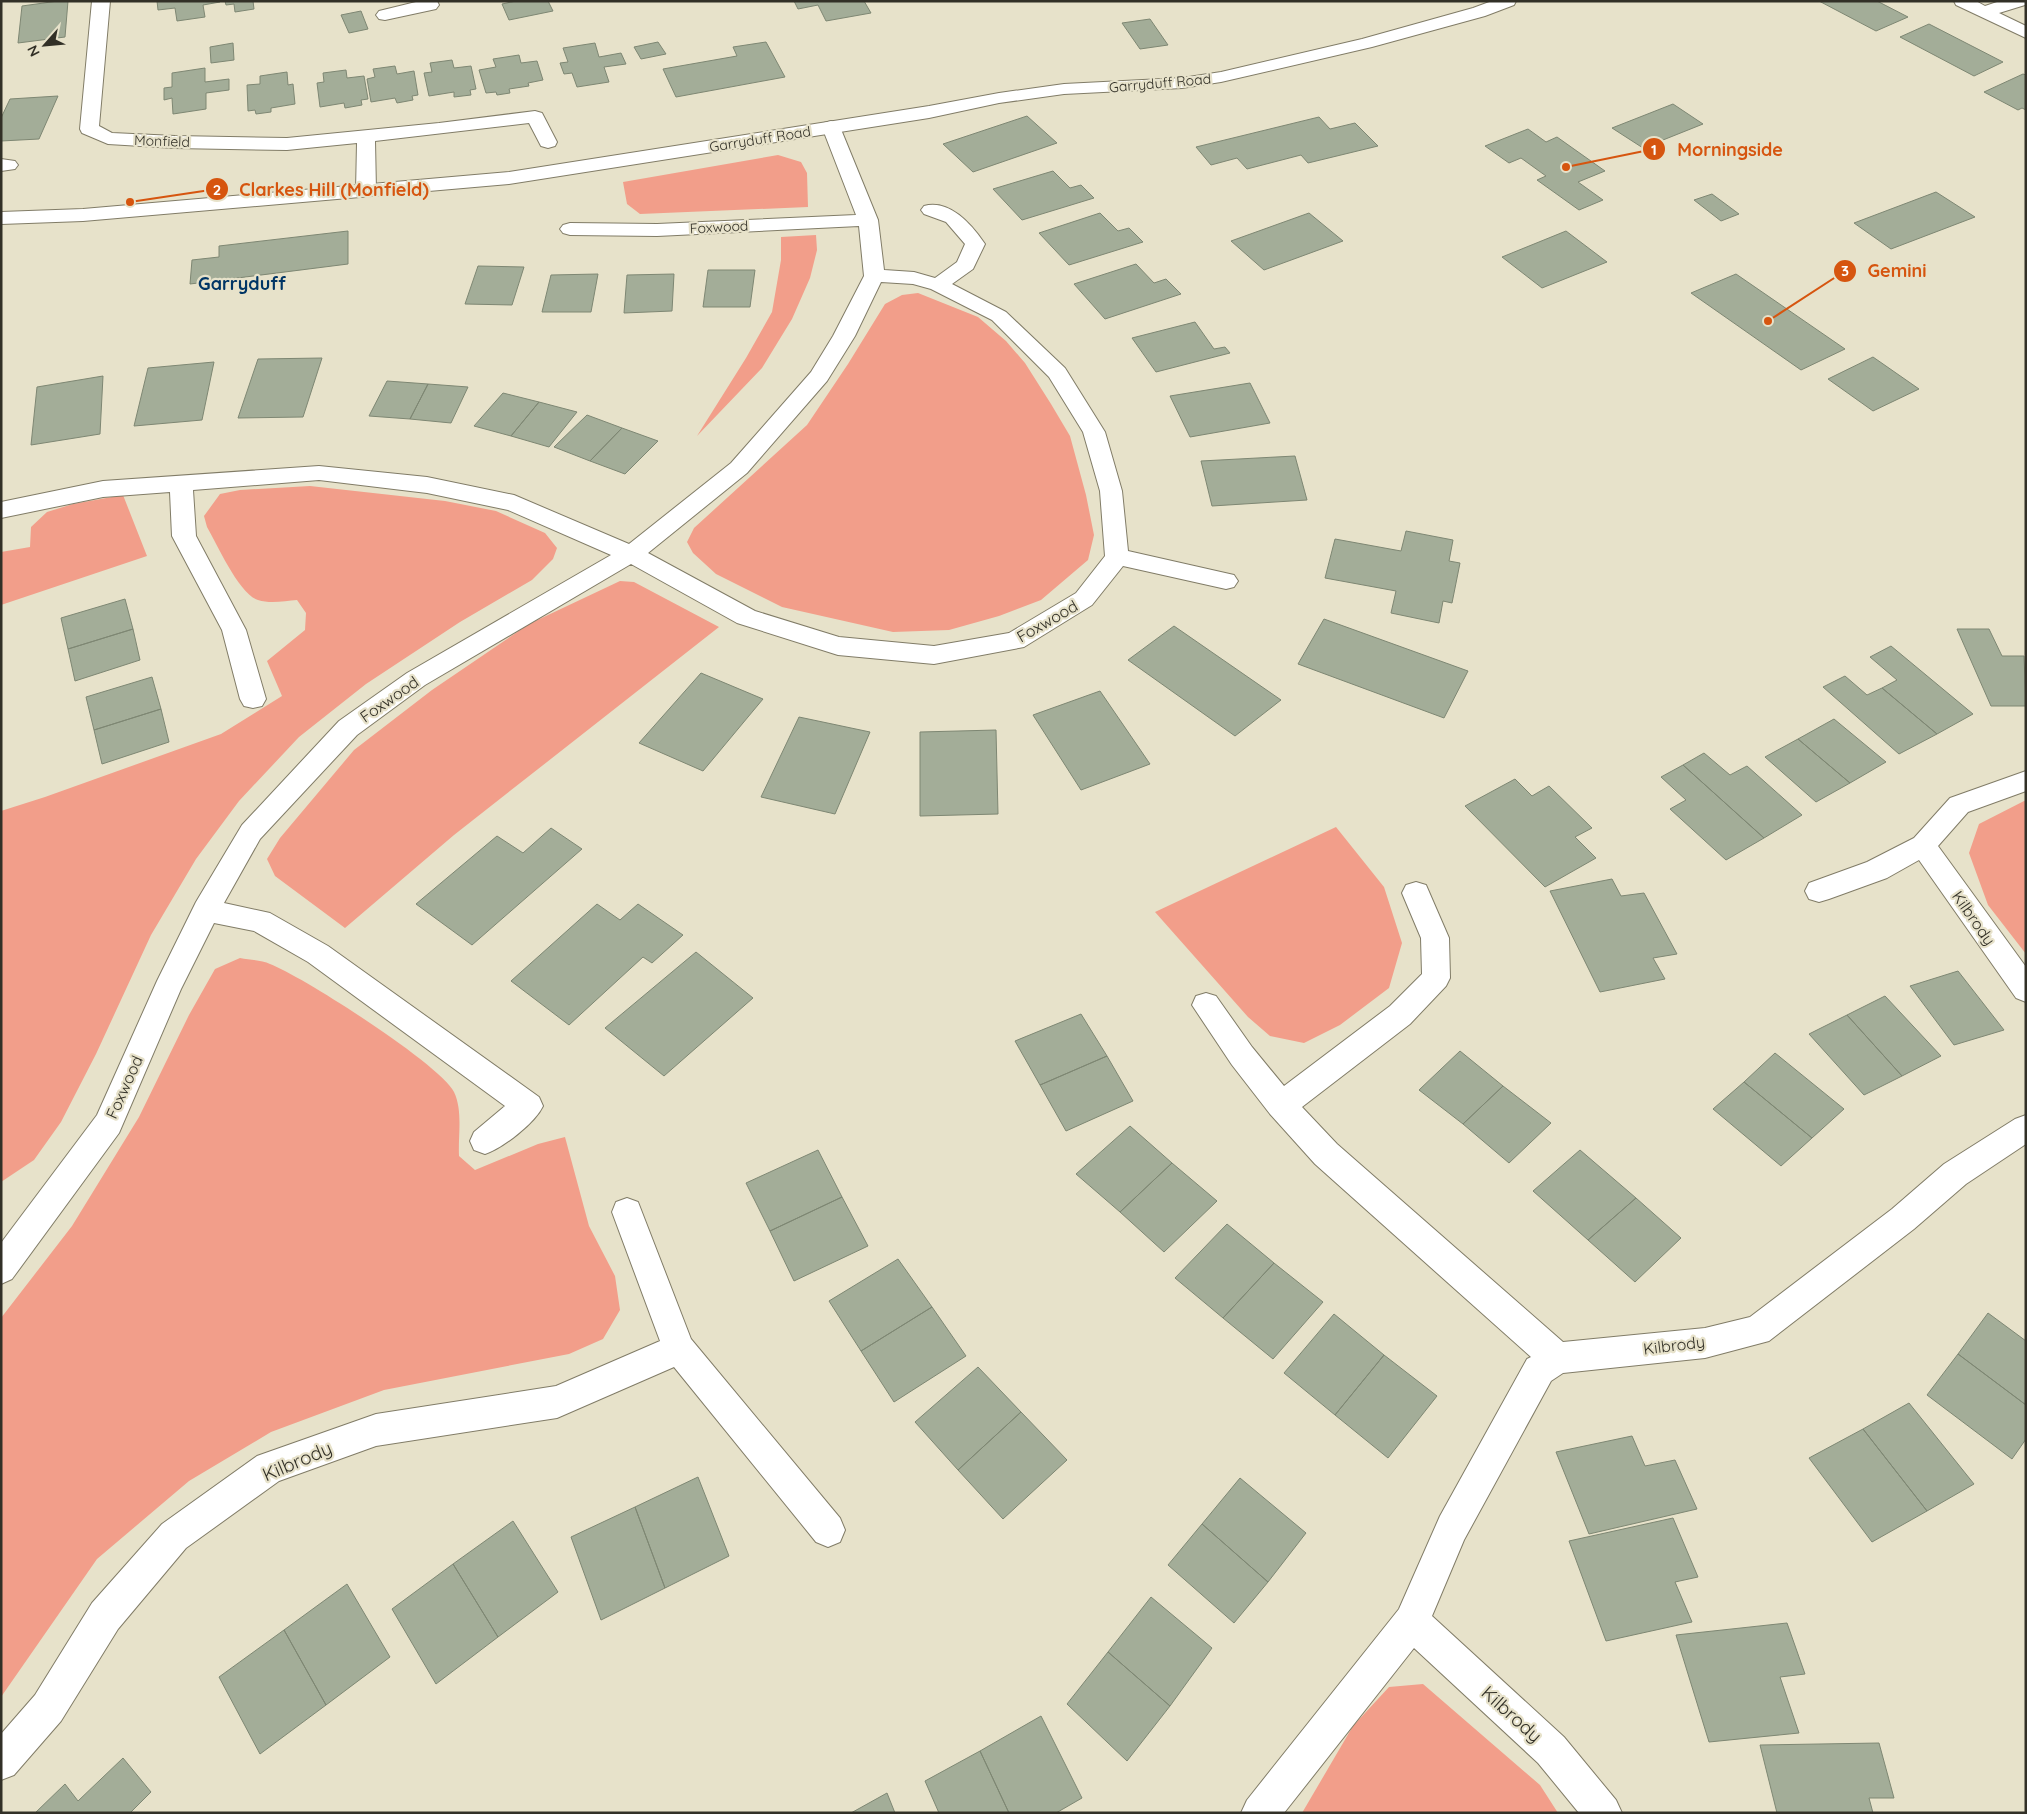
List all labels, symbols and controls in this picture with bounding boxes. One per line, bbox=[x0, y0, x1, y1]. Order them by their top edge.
north arrow bbox=[20, 20, 70, 70]
text: N bbox=[23, 42, 44, 60]
street label: Garryduff Road bbox=[1108, 70, 1212, 96]
street label: Garryduff Road bbox=[708, 122, 812, 156]
street label: Monfield bbox=[134, 131, 190, 151]
callout: Morningside bbox=[1642, 133, 1792, 166]
text: Morningside bbox=[1677, 138, 1783, 161]
text: 1 bbox=[1651, 140, 1657, 159]
callout: Clarkes Hill (Monfield) bbox=[205, 173, 439, 206]
text: Clarkes Hill (Monfield) bbox=[239, 178, 429, 201]
text: 2 bbox=[213, 180, 221, 199]
street label: Foxwood bbox=[689, 216, 749, 238]
callout: Gemini bbox=[1833, 254, 1937, 287]
text: Gemini bbox=[1868, 259, 1926, 282]
text: 3 bbox=[1841, 261, 1849, 280]
district label: Garryduff bbox=[198, 272, 286, 295]
street label: Foxwood bbox=[1013, 596, 1081, 646]
street label: Foxwood bbox=[356, 672, 422, 726]
street label: Kilbrody bbox=[1948, 887, 2000, 949]
street label: Foxwood bbox=[101, 1052, 147, 1122]
street label: Kilbrody bbox=[1642, 1331, 1706, 1359]
street label: Kilbrody bbox=[258, 1436, 336, 1486]
street label: Kilbrody bbox=[1477, 1681, 1547, 1747]

